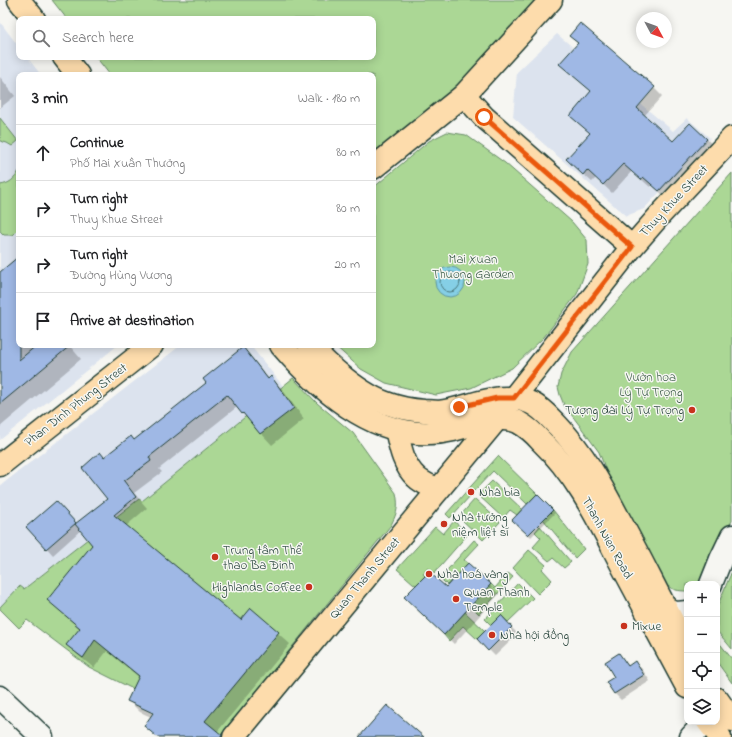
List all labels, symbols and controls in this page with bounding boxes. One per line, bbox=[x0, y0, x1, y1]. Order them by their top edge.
north arrow bbox=[636, 12, 672, 48]
search box bbox=[16, 16, 376, 60]
icon: search bbox=[30, 27, 52, 49]
text: Search here bbox=[62, 27, 134, 49]
text: 3 min bbox=[32, 86, 68, 111]
text: Walk · 180 m bbox=[298, 89, 360, 108]
route start bbox=[475, 108, 493, 126]
text: Continue bbox=[70, 132, 124, 154]
icon: ahead bbox=[32, 142, 54, 164]
text: 80 m bbox=[336, 143, 360, 162]
text: Phố Mai Xuân Thưởng bbox=[70, 154, 185, 173]
street label: Thuy Khue Street bbox=[635, 160, 714, 242]
text: Turn right bbox=[70, 188, 128, 210]
icon: right bbox=[32, 198, 54, 220]
text: 80 m bbox=[336, 199, 360, 218]
text: Thuy Khue Street bbox=[70, 210, 163, 229]
text: Turn right bbox=[70, 244, 128, 266]
park label: Mai Xuan Thuong Garden bbox=[432, 250, 514, 285]
icon: right bbox=[32, 254, 54, 276]
text: 20 m bbox=[335, 255, 360, 274]
text: Đường Hùng Vương bbox=[70, 266, 172, 285]
icon: arrive bbox=[32, 310, 54, 332]
text: Arrive at destination bbox=[70, 310, 194, 332]
street label: Phan Dinh Phung Street bbox=[21, 358, 133, 452]
park label: Vườn hoa Lý Tự Trọng bbox=[619, 368, 683, 403]
route end bbox=[450, 398, 468, 416]
place label: Tượng đài Lý Tự Trọng bbox=[565, 401, 684, 421]
marker: Tượng đài Lý Tự Trọng bbox=[687, 405, 697, 415]
place label: Nhà bia bbox=[479, 483, 520, 502]
marker: Nhà bia bbox=[466, 487, 476, 497]
street label: Thanh Nien Road bbox=[577, 493, 638, 583]
place label: Nhà tưởng niệm liệt sĩ bbox=[452, 508, 509, 542]
marker: Nhà tưởng niệm liệt sĩ bbox=[439, 519, 449, 529]
street label: Quan Thanh Street bbox=[325, 532, 405, 623]
place label: Trung tâm Thể thao Ba Đình bbox=[223, 541, 303, 575]
marker: Trung tâm Thể thao Ba Đình bbox=[210, 552, 220, 562]
place label: Nhà hoá vàng bbox=[437, 565, 509, 585]
marker: Nhà hoá vàng bbox=[424, 569, 434, 579]
place label: Highlands Coffee bbox=[212, 578, 301, 598]
map controls bbox=[684, 581, 720, 725]
button: + bbox=[684, 581, 720, 617]
marker: Highlands Coffee bbox=[304, 582, 314, 592]
place label: Quan Thanh Temple bbox=[464, 583, 530, 617]
marker: Quan Thanh Temple bbox=[451, 594, 461, 604]
place label: Mixue bbox=[632, 617, 661, 636]
button: − bbox=[684, 617, 720, 653]
marker: Mixue bbox=[619, 621, 629, 631]
place label: Nhà hội đồng bbox=[500, 626, 569, 646]
marker: Nhà hội đồng bbox=[487, 630, 497, 640]
button: locate bbox=[684, 653, 720, 689]
button: layers bbox=[684, 689, 720, 725]

